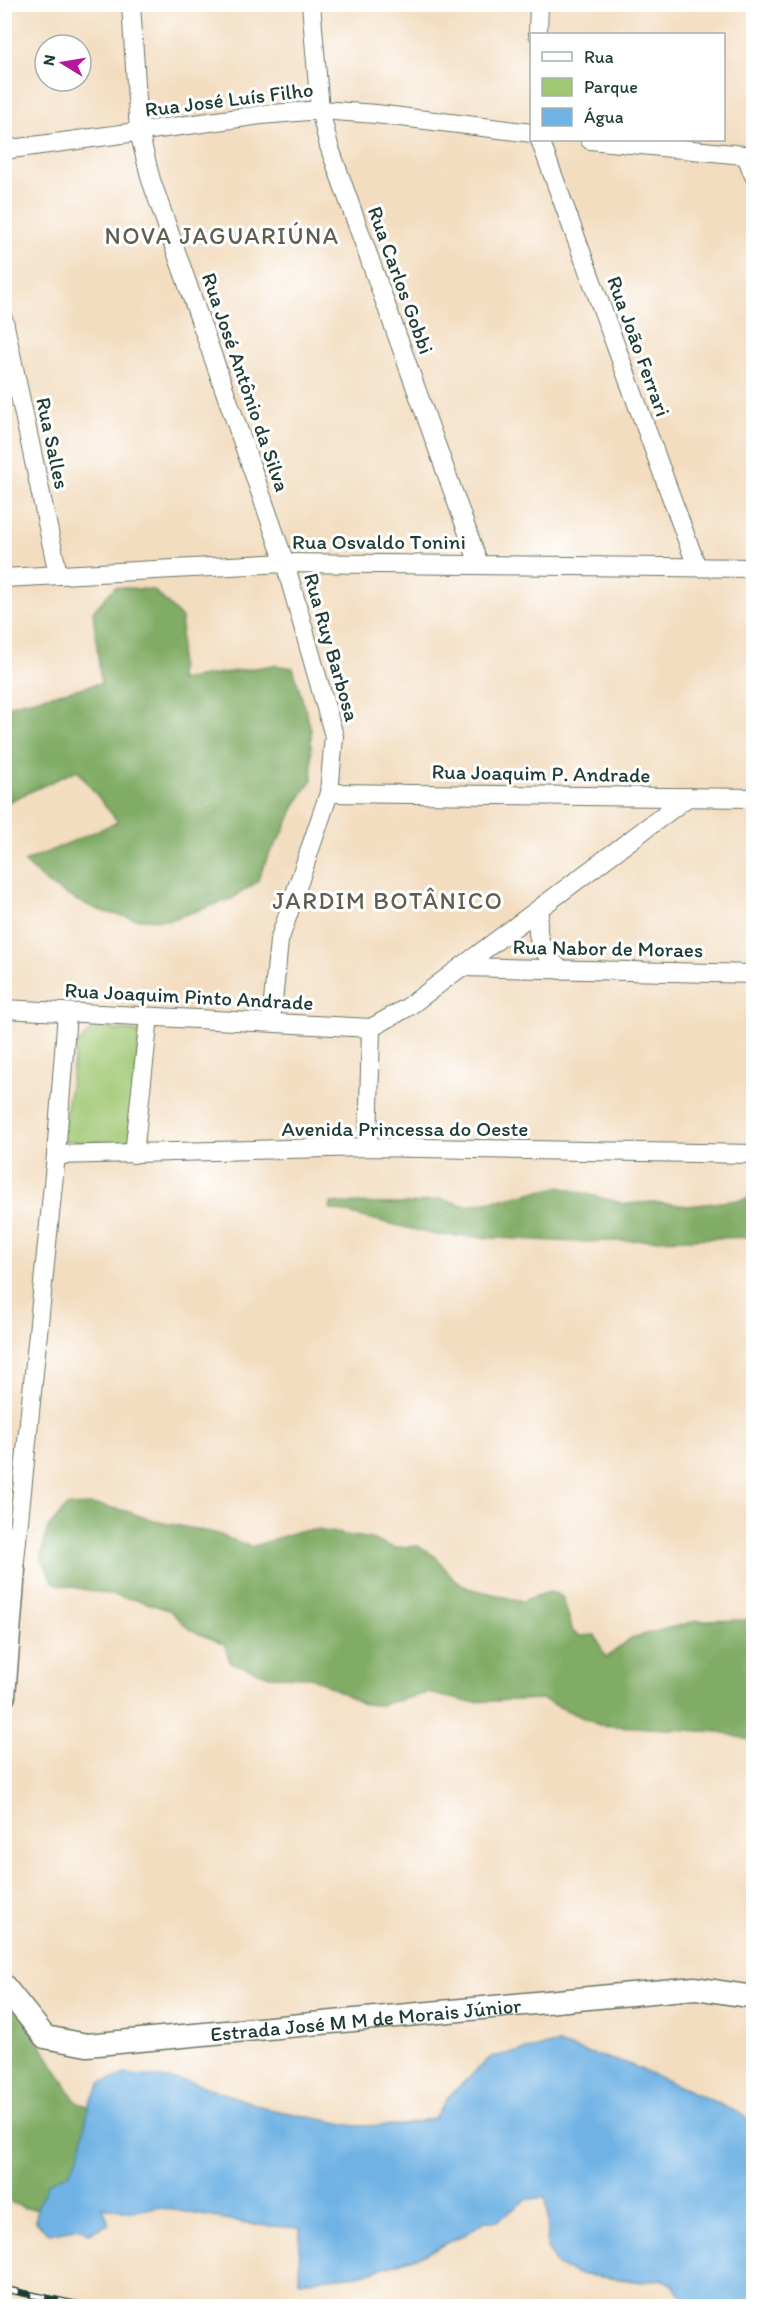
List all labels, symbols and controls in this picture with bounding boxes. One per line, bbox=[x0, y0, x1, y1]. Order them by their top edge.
north arrow bbox=[33, 33, 93, 93]
legend bbox=[530, 33, 725, 141]
text: Rua bbox=[584, 46, 614, 68]
text: N bbox=[38, 53, 59, 67]
street label: Rua José Luís Filho bbox=[143, 76, 315, 122]
text: Parque bbox=[584, 76, 638, 98]
text: Água bbox=[584, 106, 624, 128]
street label: Rua Carlos Gobbi bbox=[363, 203, 439, 357]
district label: NOVA JAGUARIÚNA bbox=[104, 221, 340, 250]
street label: Rua José Antônio da Silva bbox=[197, 269, 295, 495]
street label: Rua João Ferrari bbox=[602, 272, 676, 420]
street label: Rua Salles bbox=[31, 395, 75, 491]
street label: Rua Osvaldo Tonini bbox=[292, 529, 466, 554]
street label: Rua Ruy Barbosa bbox=[299, 570, 365, 724]
street label: Rua Joaquim P. Andrade bbox=[431, 759, 651, 787]
district label: JARDIM BOTÂNICO bbox=[273, 886, 504, 915]
street label: Rua Nabor de Moraes bbox=[512, 934, 704, 962]
street label: Rua Joaquim Pinto Andrade bbox=[64, 977, 314, 1015]
street label: Avenida Princessa do Oeste bbox=[282, 1116, 528, 1141]
street label: Estrada José M M de Morais Júnior bbox=[209, 1992, 522, 2046]

